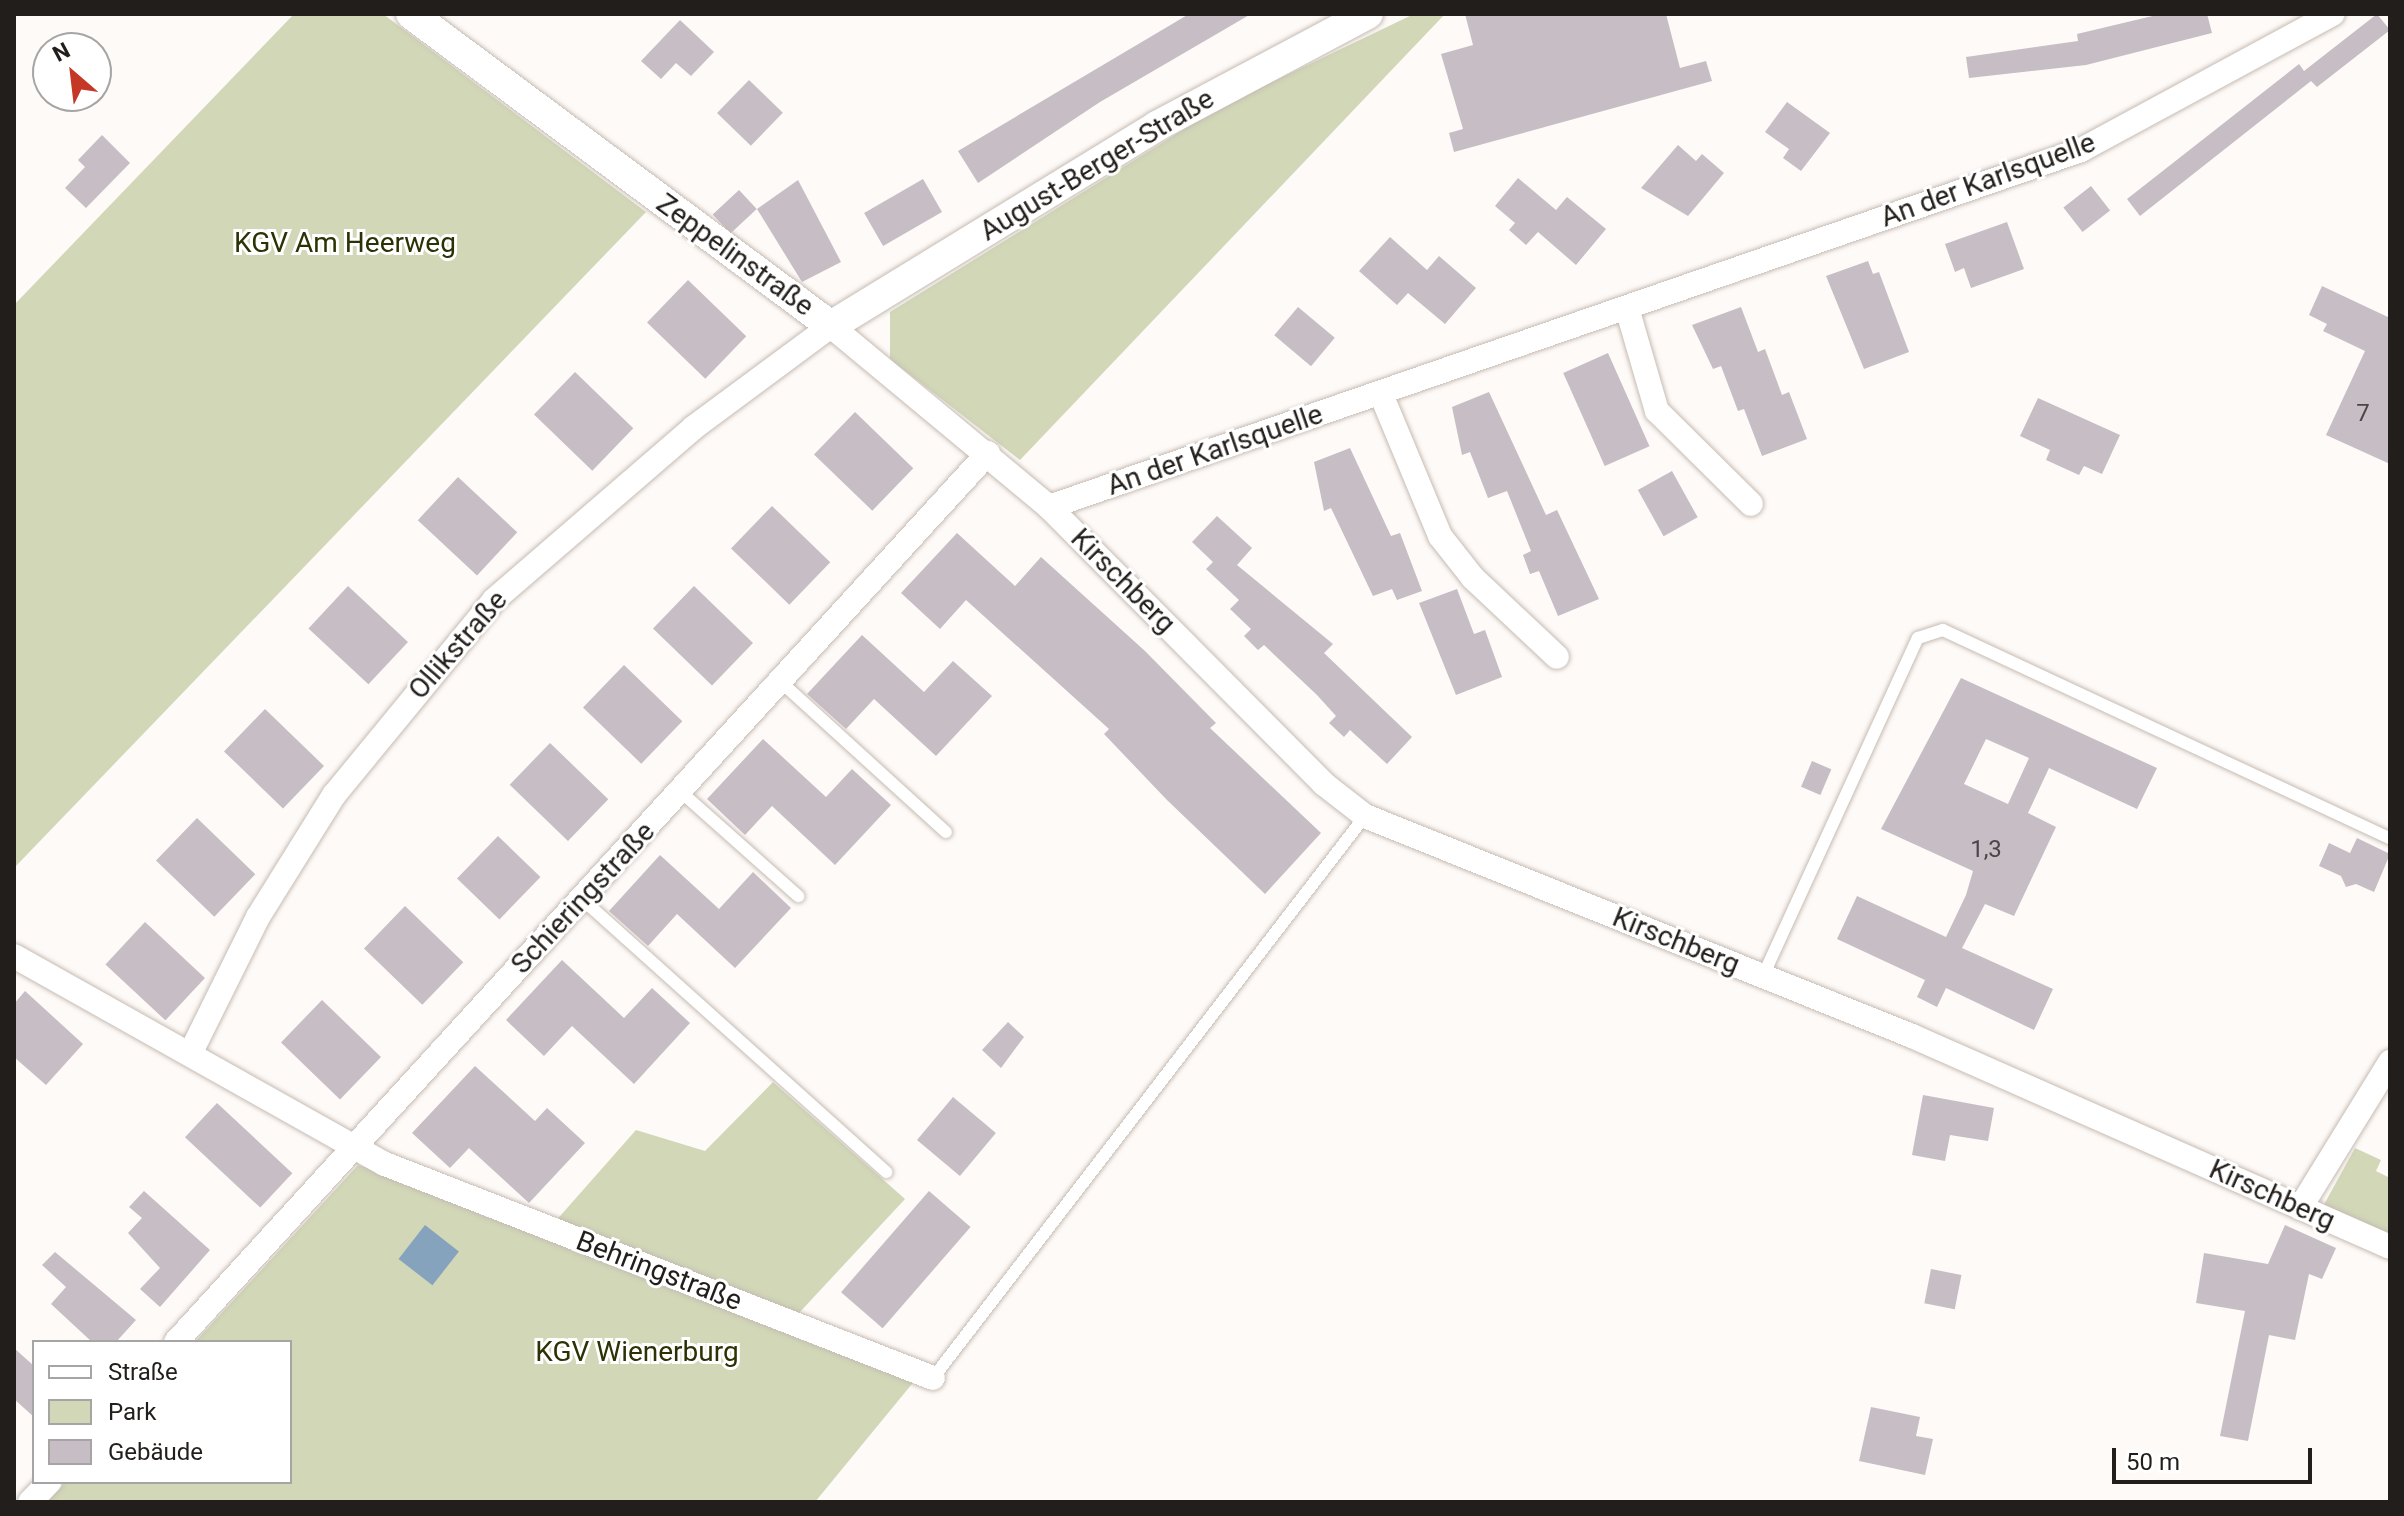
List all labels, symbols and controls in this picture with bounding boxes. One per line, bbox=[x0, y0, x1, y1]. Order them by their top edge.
north arrow bbox=[32, 32, 112, 112]
text: N bbox=[49, 37, 74, 67]
street label: August-Berger-Straße bbox=[974, 82, 1220, 248]
street label: An der Karlsquelle bbox=[1876, 126, 2100, 234]
street label: Zeppelinstraße bbox=[650, 187, 820, 323]
park label: KGV Am Heerweg bbox=[234, 226, 456, 260]
street label: An der Karlsquelle bbox=[1103, 397, 1327, 503]
house number: 7 bbox=[2356, 400, 2370, 428]
street label: Kirschberg bbox=[1064, 522, 1182, 640]
street label: Ollikstraße bbox=[402, 584, 514, 706]
street label: Schieringstraße bbox=[504, 815, 662, 981]
house number: 1,3 bbox=[1970, 836, 2002, 864]
street label: Kirschberg bbox=[1608, 900, 1744, 982]
street label: Kirschberg bbox=[2204, 1152, 2340, 1238]
street label: Behringstraße bbox=[572, 1224, 746, 1318]
park label: KGV Wienerburg bbox=[535, 1335, 739, 1369]
legend bbox=[32, 1340, 292, 1484]
text: Straße bbox=[108, 1358, 178, 1386]
text: Park bbox=[108, 1398, 156, 1426]
scale bar bbox=[2116, 1432, 2316, 1482]
text: Gebäude bbox=[108, 1438, 203, 1466]
text: 50 m bbox=[2126, 1448, 2180, 1476]

